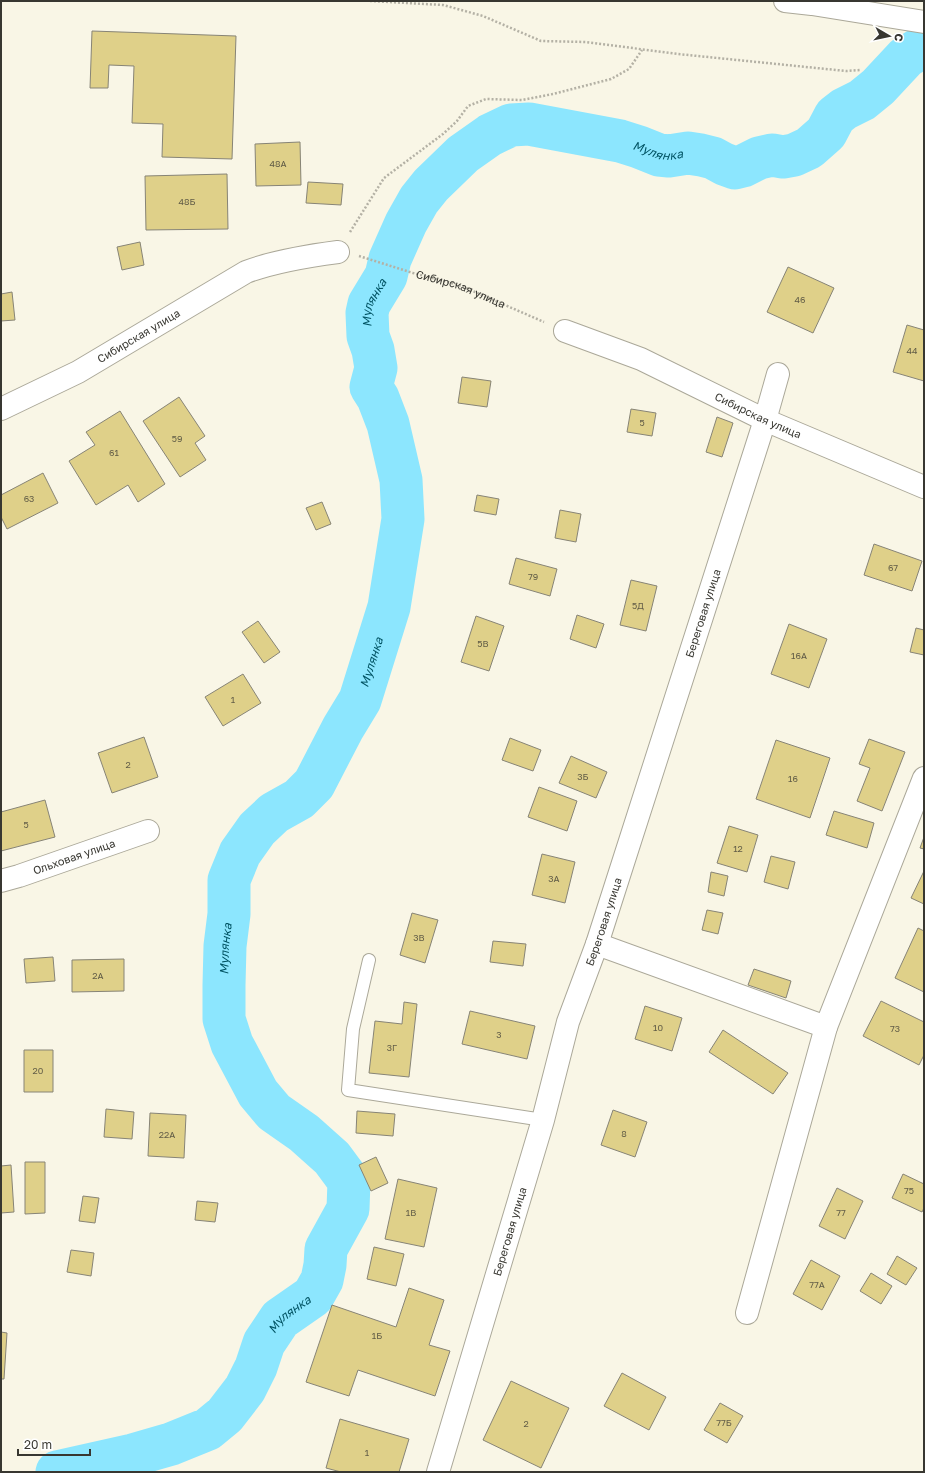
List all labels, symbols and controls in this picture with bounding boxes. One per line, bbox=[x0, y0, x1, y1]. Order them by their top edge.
north arrow bbox=[869, 16, 909, 56]
text: С bbox=[892, 33, 906, 43]
water label: Мулянка bbox=[631, 138, 685, 163]
house number: 48А bbox=[269, 158, 287, 169]
house number: 48Б bbox=[179, 196, 195, 207]
street label: Сибирская улица bbox=[415, 267, 507, 310]
water label: Мулянка bbox=[359, 275, 390, 328]
house number: 46 bbox=[795, 294, 805, 305]
street label: Сибирская улица bbox=[95, 306, 182, 365]
house number: 44 bbox=[907, 345, 918, 356]
street label: Сибирская улица bbox=[713, 389, 803, 441]
house number: 5 bbox=[639, 417, 645, 428]
house number: 59 bbox=[172, 433, 182, 444]
house number: 61 bbox=[109, 447, 120, 458]
house number: 63 bbox=[24, 493, 34, 504]
house number: 67 bbox=[888, 562, 898, 573]
street label: Береговая улица bbox=[682, 567, 723, 659]
house number: 79 bbox=[528, 571, 538, 582]
house number: 5Д bbox=[632, 600, 644, 611]
water label: Мулянка bbox=[356, 634, 386, 689]
house number: 5В bbox=[477, 638, 489, 649]
house number: 16А bbox=[791, 650, 807, 661]
house number: 1 bbox=[231, 694, 236, 705]
house number: 2 bbox=[125, 759, 131, 770]
house number: 3Б bbox=[577, 771, 589, 782]
house number: 16 bbox=[788, 773, 798, 784]
house number: 5 bbox=[23, 819, 29, 830]
street label: Ольховая улица bbox=[31, 836, 117, 877]
house number: 12 bbox=[733, 843, 743, 854]
house number: 3А bbox=[548, 873, 560, 884]
street label: Береговая улица bbox=[583, 876, 624, 967]
water label: Мулянка bbox=[216, 921, 235, 975]
house number: 3В bbox=[413, 932, 425, 943]
house number: 2А bbox=[92, 970, 104, 981]
house number: 10 bbox=[653, 1022, 663, 1033]
house number: 73 bbox=[890, 1023, 900, 1034]
house number: 3 bbox=[496, 1029, 502, 1040]
house number: 3Г bbox=[387, 1042, 397, 1053]
house number: 20 bbox=[33, 1065, 44, 1076]
house number: 8 bbox=[621, 1128, 627, 1139]
house number: 22А bbox=[159, 1129, 175, 1140]
street label: Береговая улица bbox=[490, 1185, 529, 1277]
house number: 75 bbox=[904, 1185, 914, 1196]
house number: 1В bbox=[406, 1207, 416, 1218]
house number: 77 bbox=[836, 1207, 846, 1218]
house number: 77А bbox=[809, 1279, 825, 1290]
water label: Мулянка bbox=[265, 1291, 314, 1336]
house number: 1Б bbox=[372, 1330, 382, 1341]
house number: 77Б bbox=[716, 1417, 732, 1428]
house number: 2 bbox=[523, 1418, 529, 1429]
scale bar bbox=[18, 1431, 90, 1457]
text: 20 m bbox=[24, 1437, 52, 1452]
house number: 1 bbox=[365, 1447, 370, 1458]

